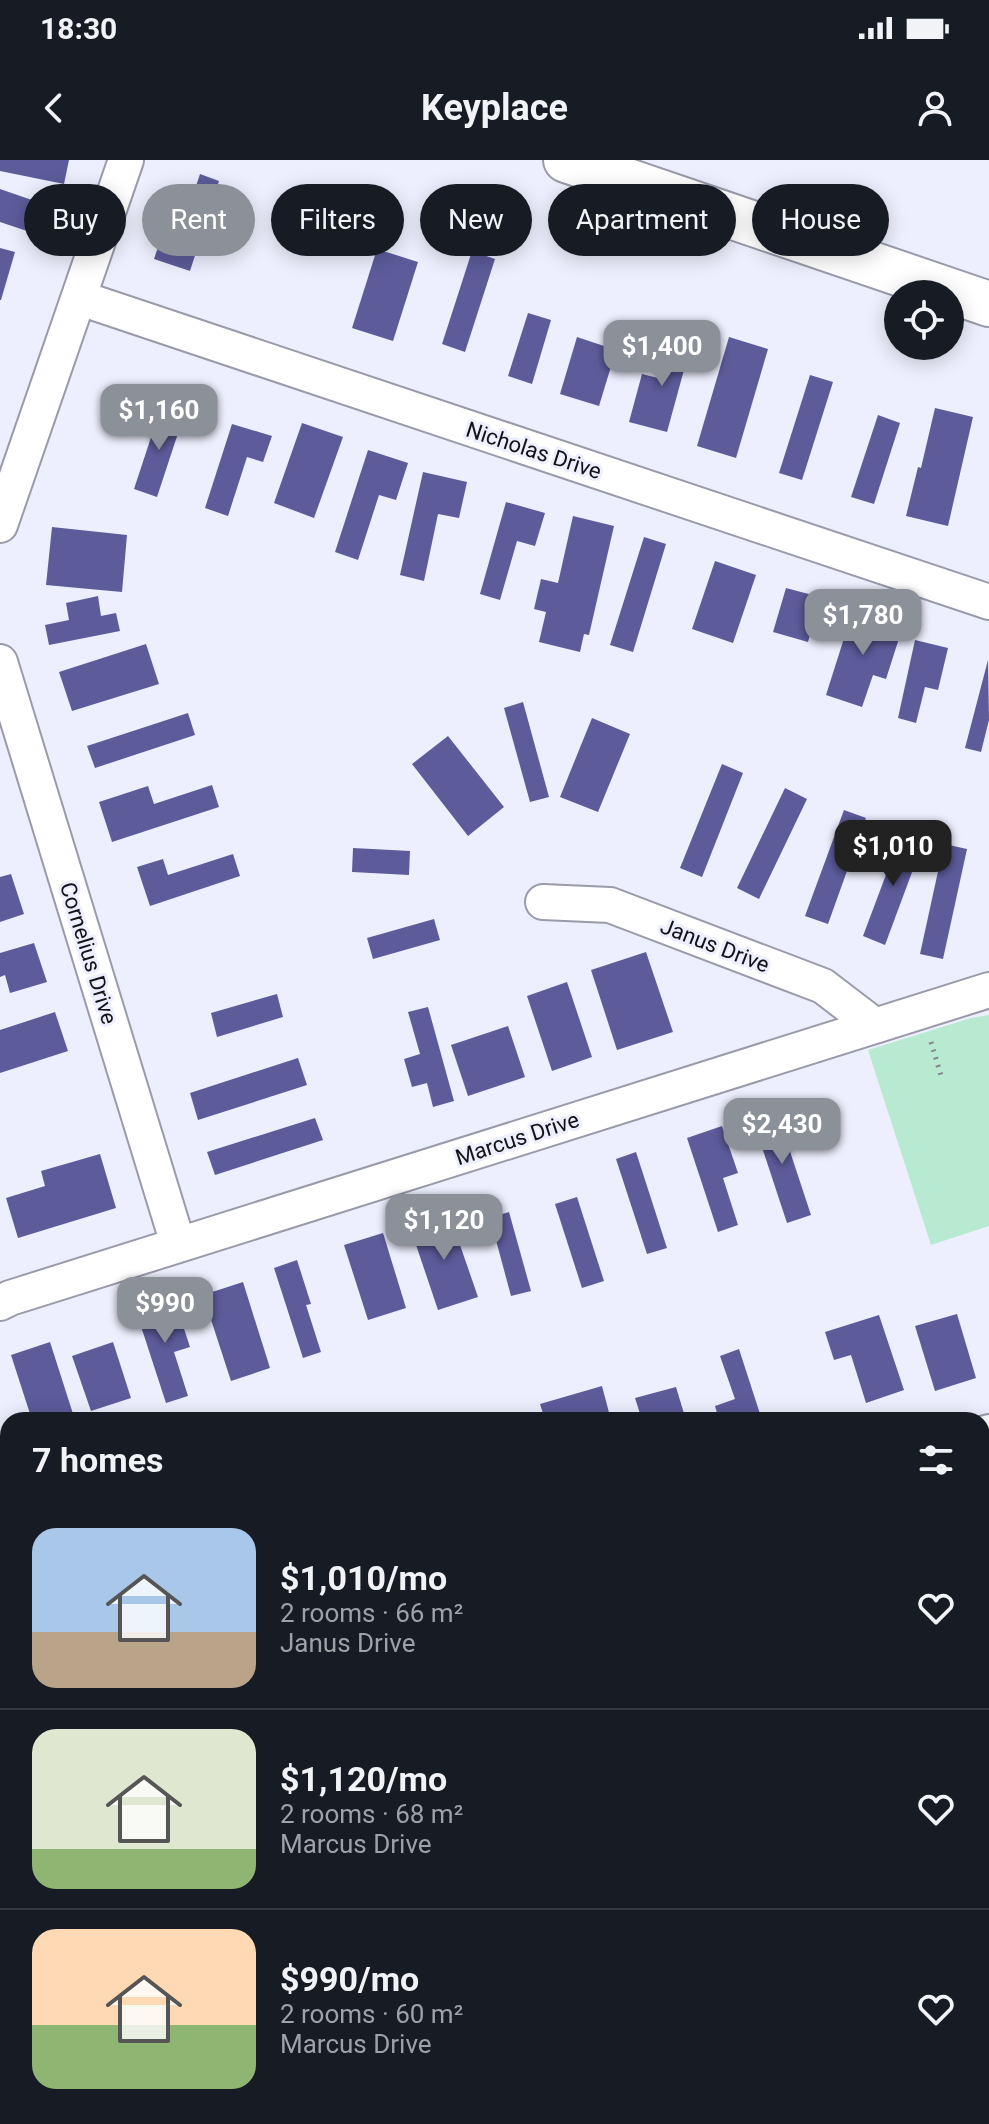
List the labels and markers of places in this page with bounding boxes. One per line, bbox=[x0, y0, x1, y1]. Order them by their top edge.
pin: $1,400 bbox=[597, 320, 727, 388]
pin: $1,160 bbox=[94, 384, 224, 452]
pin: $1,780 bbox=[798, 589, 928, 657]
pin: $1,010 bbox=[828, 820, 958, 888]
pin: $2,430 bbox=[717, 1098, 847, 1166]
pin: $1,120 bbox=[379, 1194, 509, 1262]
pin: $990 bbox=[118, 1277, 212, 1345]

